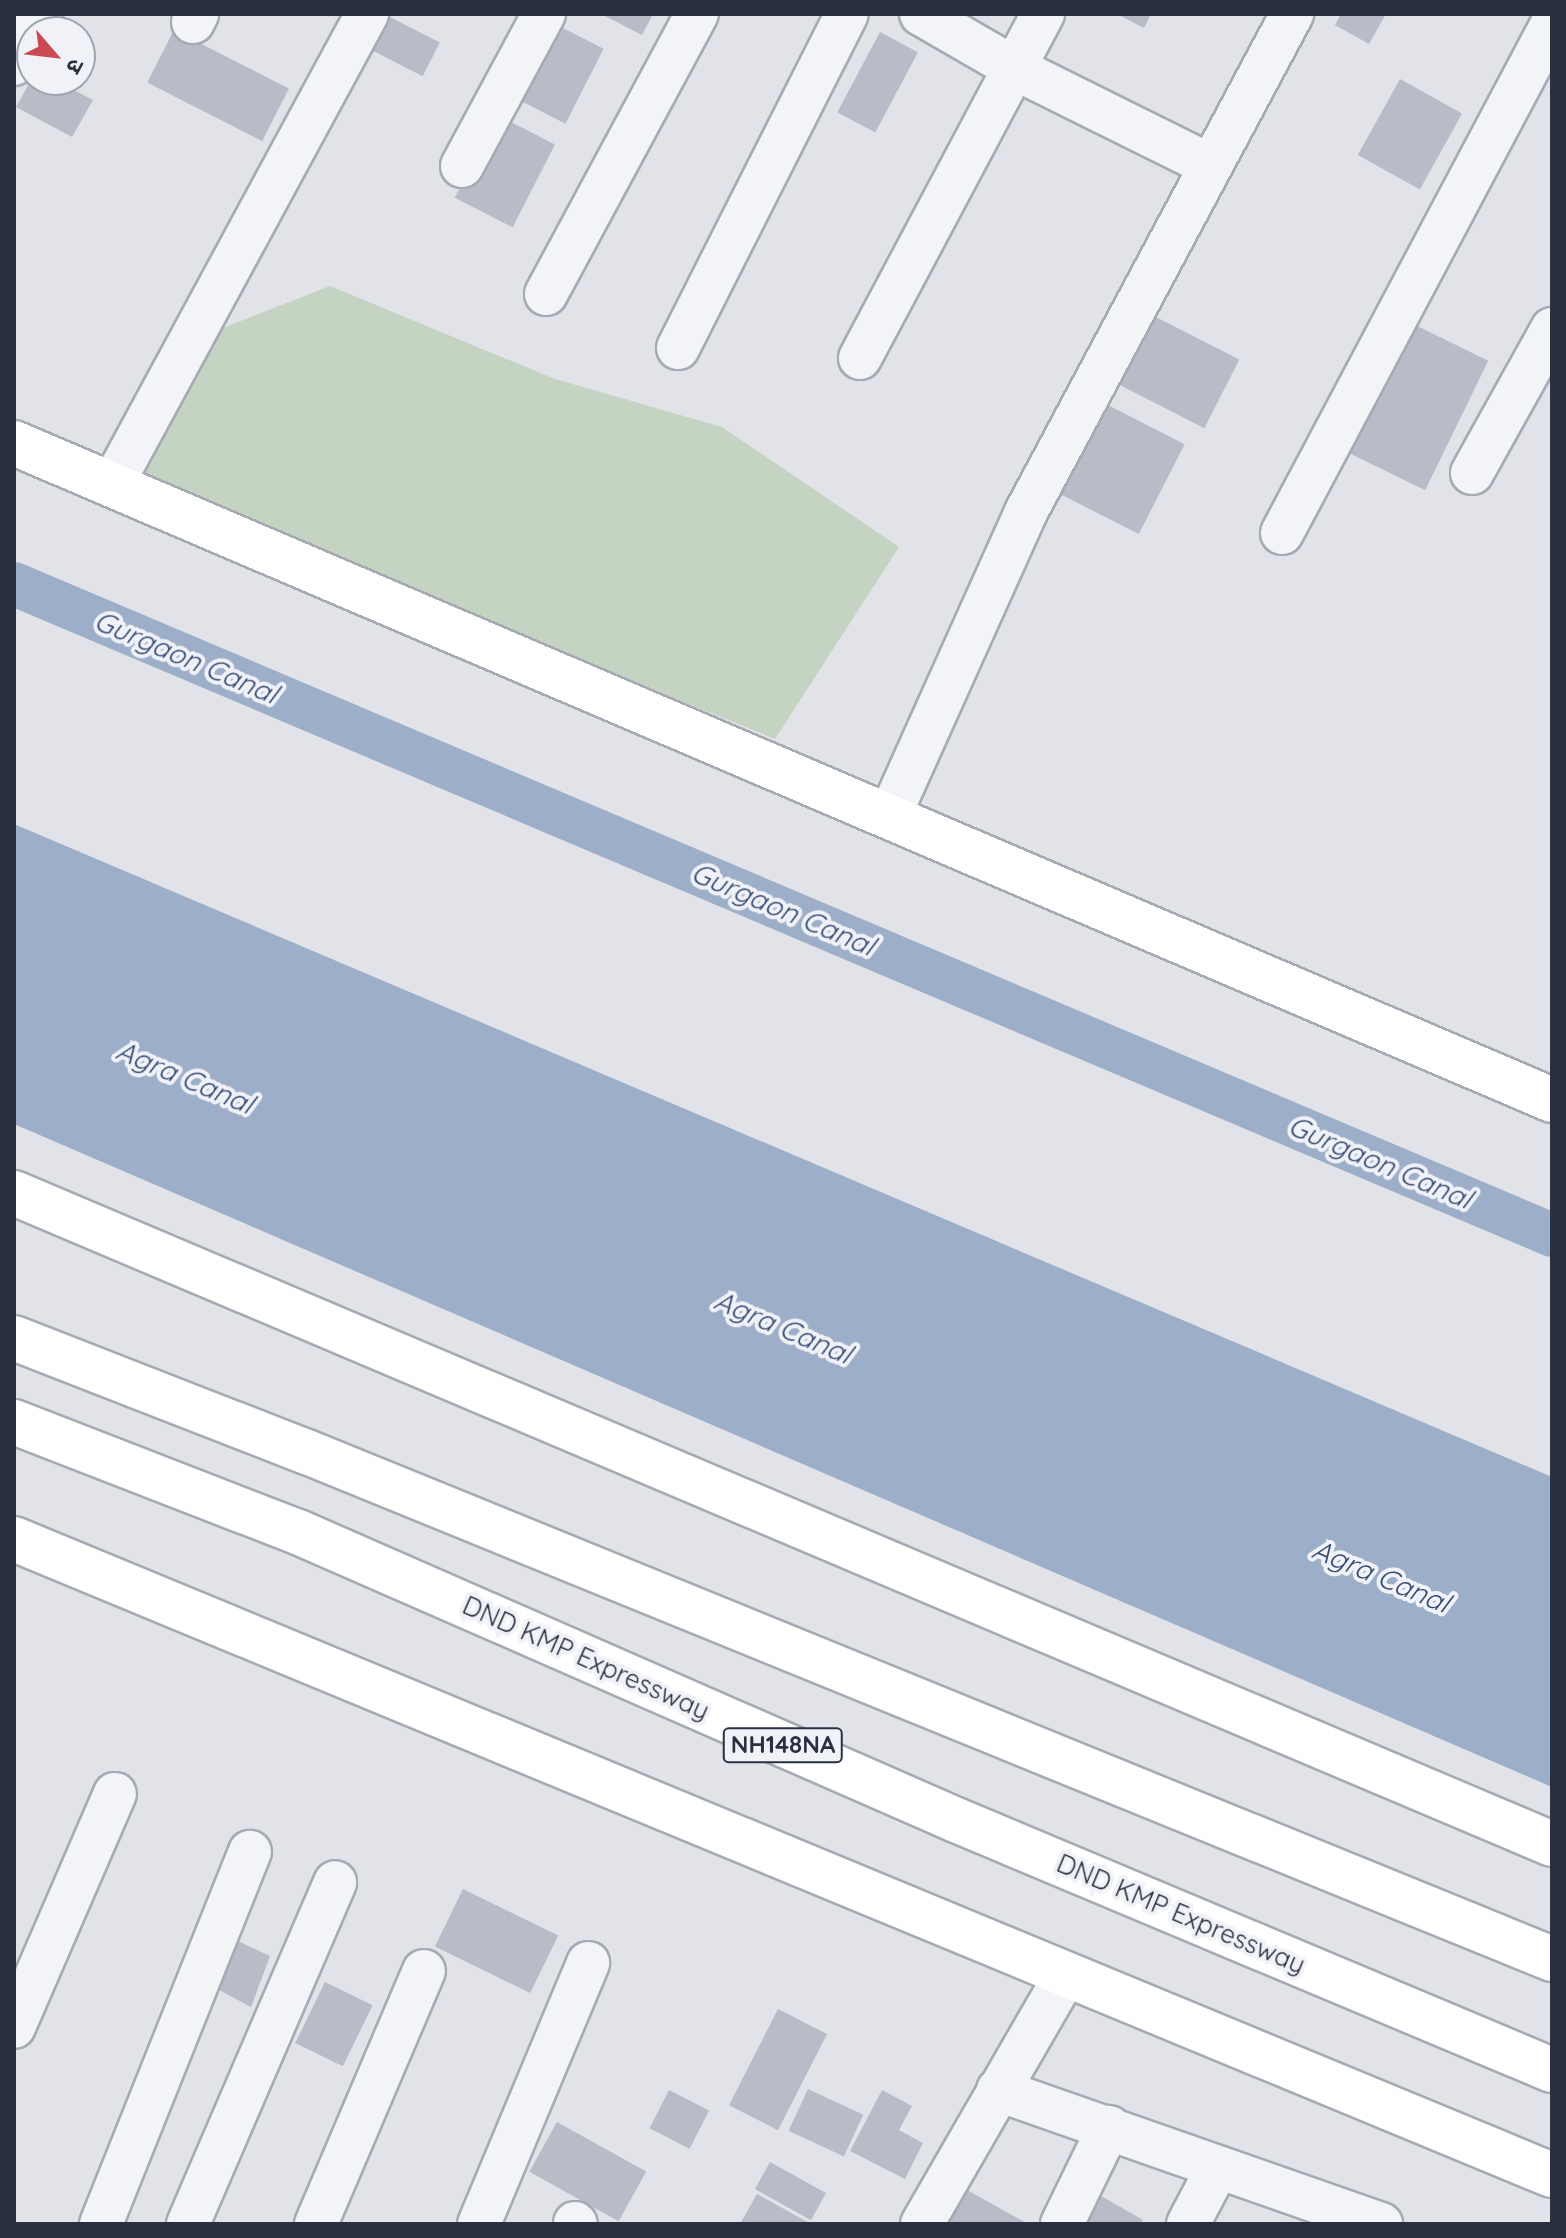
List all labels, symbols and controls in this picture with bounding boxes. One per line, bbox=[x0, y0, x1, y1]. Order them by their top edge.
north arrow bbox=[16, 16, 96, 96]
text: उ bbox=[60, 54, 91, 79]
water label: Gurgaon Canal bbox=[89, 603, 283, 711]
water label: Gurgaon Canal bbox=[686, 855, 880, 963]
water label: Agra Canal bbox=[111, 1033, 259, 1121]
water label: Gurgaon Canal bbox=[1283, 1108, 1477, 1216]
water label: Agra Canal bbox=[709, 1283, 857, 1371]
water label: Agra Canal bbox=[1307, 1532, 1455, 1620]
street label: DND KMP Expressway bbox=[458, 1589, 714, 1727]
road number: NH148NA bbox=[721, 1725, 845, 1765]
street label: DND KMP Expressway bbox=[1052, 1848, 1310, 1980]

